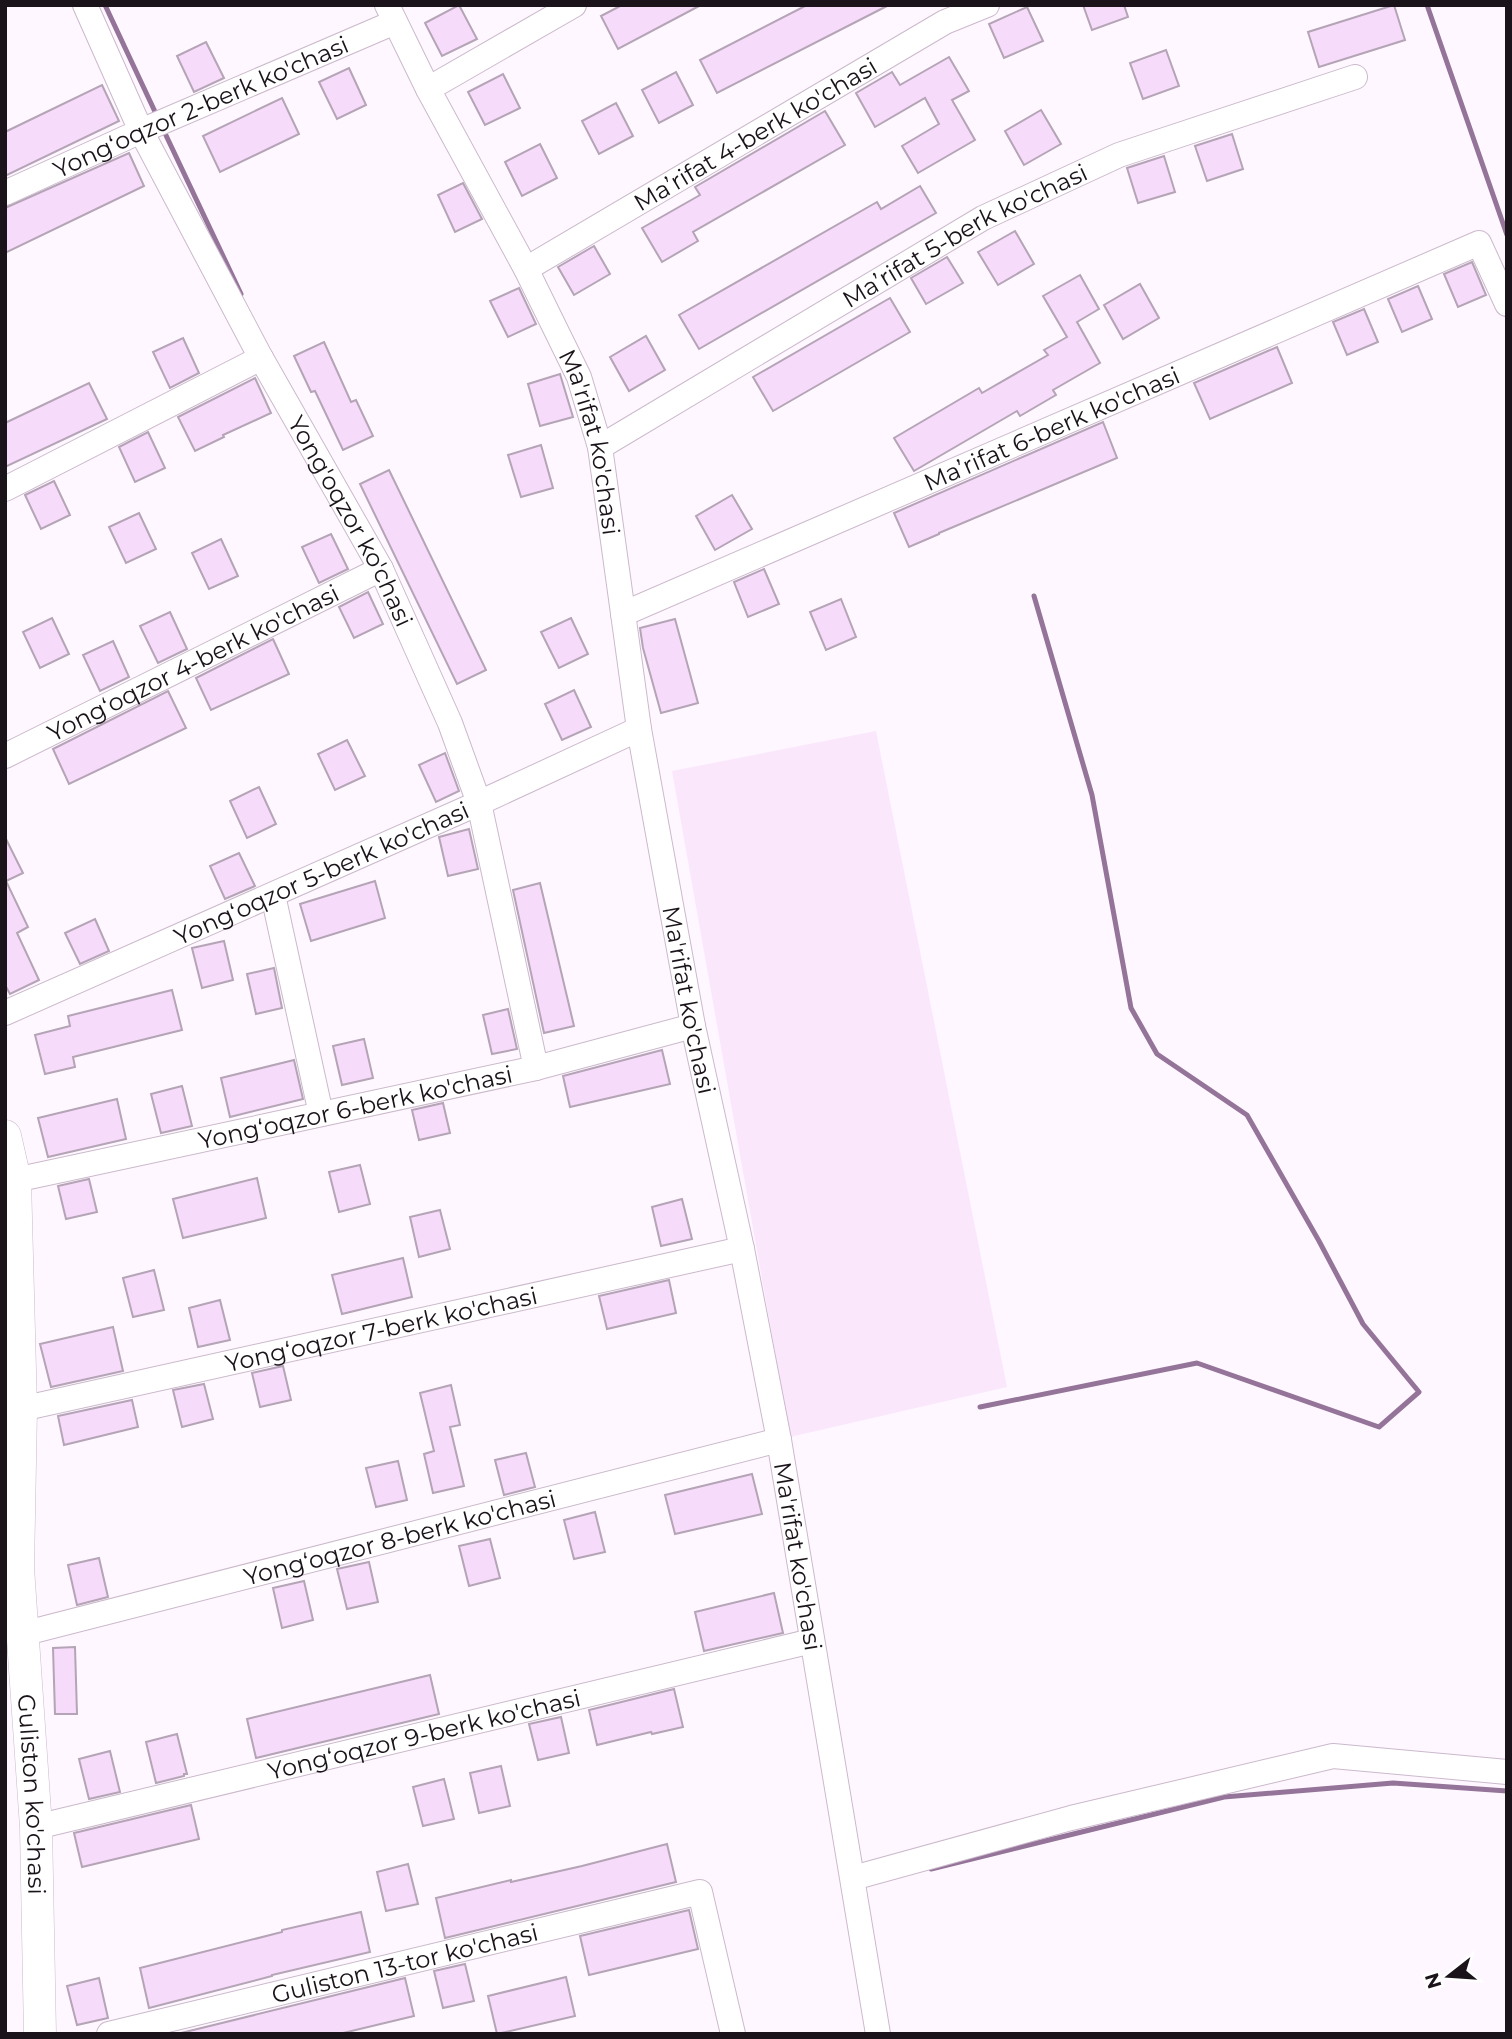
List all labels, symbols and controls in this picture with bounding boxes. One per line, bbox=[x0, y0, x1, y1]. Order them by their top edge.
street label: Yong‘oqzor 2-berk ko'chasi bbox=[48, 29, 353, 184]
street label: Ma’rifat 4-berk ko'chasi bbox=[628, 51, 882, 217]
street label: Ma’rifat 5-berk ko'chasi bbox=[837, 157, 1092, 313]
street label: Ma'rifat ko'chasi bbox=[553, 344, 627, 537]
street label: Ma’rifat 6-berk ko'chasi bbox=[919, 360, 1184, 496]
street label: Yong'oqzor ko'chasi bbox=[282, 410, 419, 631]
street label: Yong‘oqzor 4-berk ko'chasi bbox=[42, 578, 344, 747]
street label: Yong‘oqzor 5-berk ko'chasi bbox=[169, 795, 473, 951]
street label: Ma'rifat ko'chasi bbox=[657, 904, 722, 1097]
street label: Yong‘oqzor 6-berk ko'chasi bbox=[195, 1059, 515, 1155]
street label: Yong‘oqzor 7-berk ko'chasi bbox=[223, 1280, 540, 1378]
street label: Ma'rifat ko'chasi bbox=[768, 1460, 828, 1653]
street label: Yong‘oqzor 8-berk ko'chasi bbox=[241, 1483, 559, 1591]
street label: Yong‘oqzor 9-berk ko'chasi bbox=[265, 1683, 583, 1785]
street label: Guliston ko'chasi bbox=[12, 1693, 52, 1895]
street label: Guliston 13-tor ko'chasi bbox=[268, 1917, 541, 2009]
north arrow bbox=[1414, 1941, 1484, 2011]
text: N bbox=[1420, 1970, 1446, 1992]

